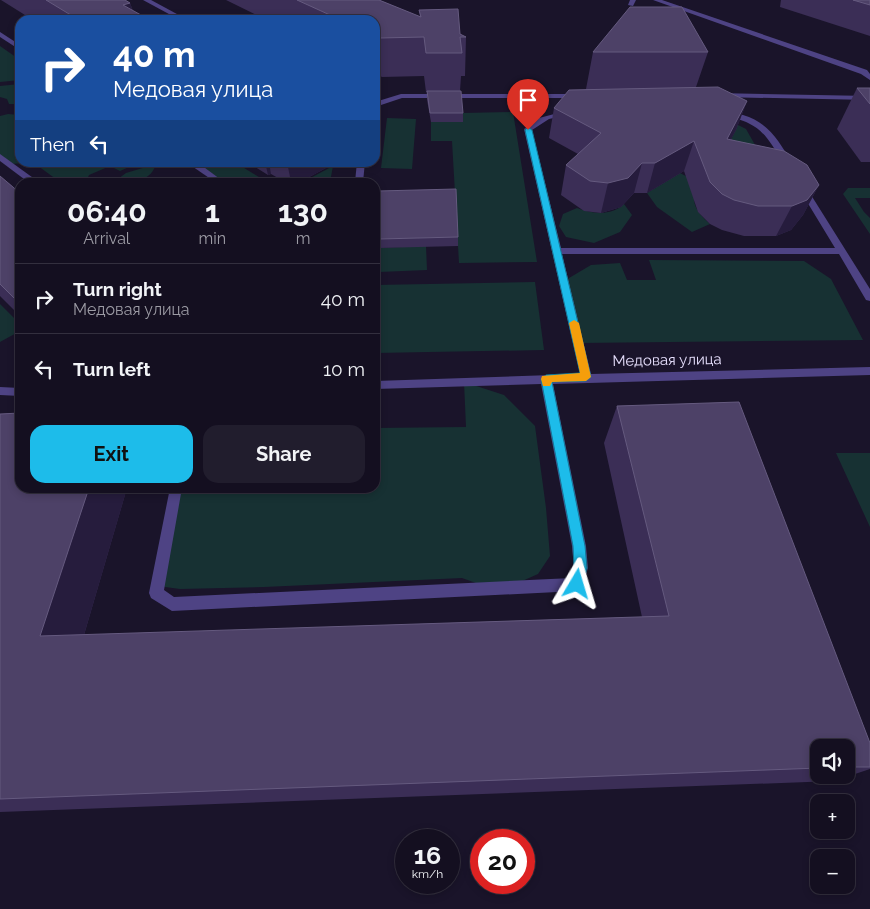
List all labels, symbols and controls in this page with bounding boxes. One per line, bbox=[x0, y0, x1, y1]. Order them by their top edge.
text: 40 m bbox=[113, 34, 195, 75]
icon: right bbox=[30, 35, 95, 100]
text: Медовая улица bbox=[113, 76, 273, 102]
pin bbox=[507, 79, 549, 130]
icon: arrive bbox=[514, 86, 542, 114]
icon: left bbox=[85, 130, 113, 158]
text: Then bbox=[30, 133, 75, 155]
text: 06:40 bbox=[67, 194, 147, 229]
text: 1 bbox=[205, 194, 220, 229]
text: 130 bbox=[278, 194, 328, 229]
text: Arrival bbox=[83, 229, 130, 248]
text: min bbox=[199, 229, 226, 248]
text: m bbox=[296, 229, 310, 248]
text: Turn right bbox=[73, 278, 162, 300]
icon: right bbox=[30, 285, 58, 313]
text: 40 m bbox=[321, 288, 365, 310]
text: Медовая улица bbox=[73, 300, 190, 319]
street label: Медовая улица bbox=[612, 350, 722, 370]
icon: left bbox=[30, 355, 58, 383]
text: Turn left bbox=[73, 358, 150, 380]
text: 10 m bbox=[323, 358, 365, 380]
button: Exit bbox=[30, 425, 193, 483]
button: Share bbox=[203, 425, 365, 483]
position arrow bbox=[550, 557, 602, 609]
map controls bbox=[810, 739, 855, 894]
button: sound bbox=[810, 739, 855, 784]
button: + bbox=[810, 794, 855, 839]
speed limit sign: 20 bbox=[470, 829, 535, 894]
text: 16 bbox=[414, 840, 441, 870]
button: − bbox=[810, 849, 855, 894]
text: km/h bbox=[412, 867, 443, 881]

